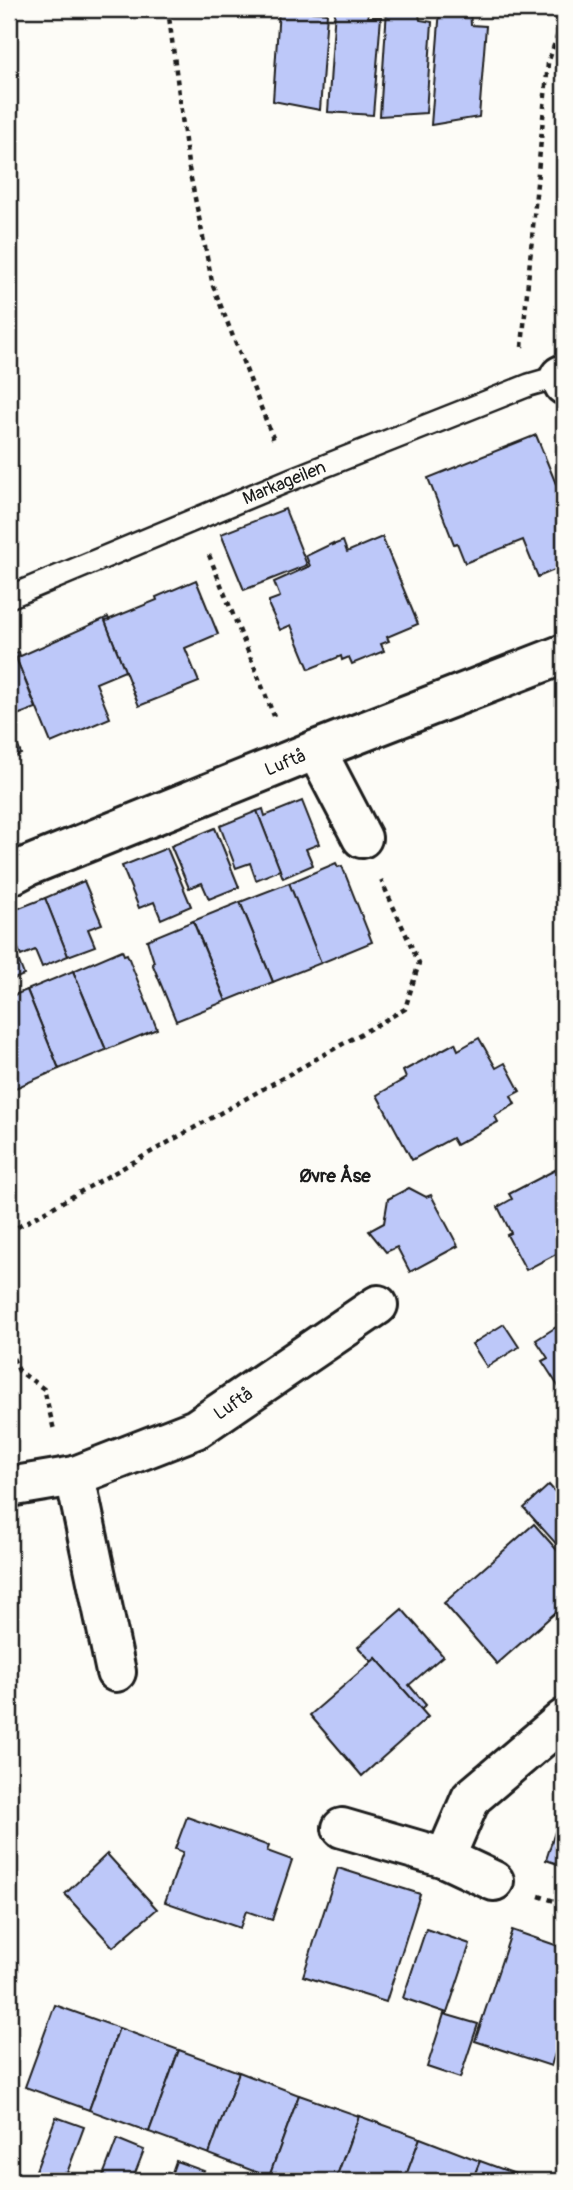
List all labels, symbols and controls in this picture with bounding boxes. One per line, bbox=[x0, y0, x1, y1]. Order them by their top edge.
street label: Markageilen bbox=[239, 456, 329, 510]
street label: Luftå bbox=[261, 744, 310, 781]
district label: Øvre Åse bbox=[299, 1164, 371, 1188]
street label: Luftå bbox=[209, 1382, 258, 1426]

